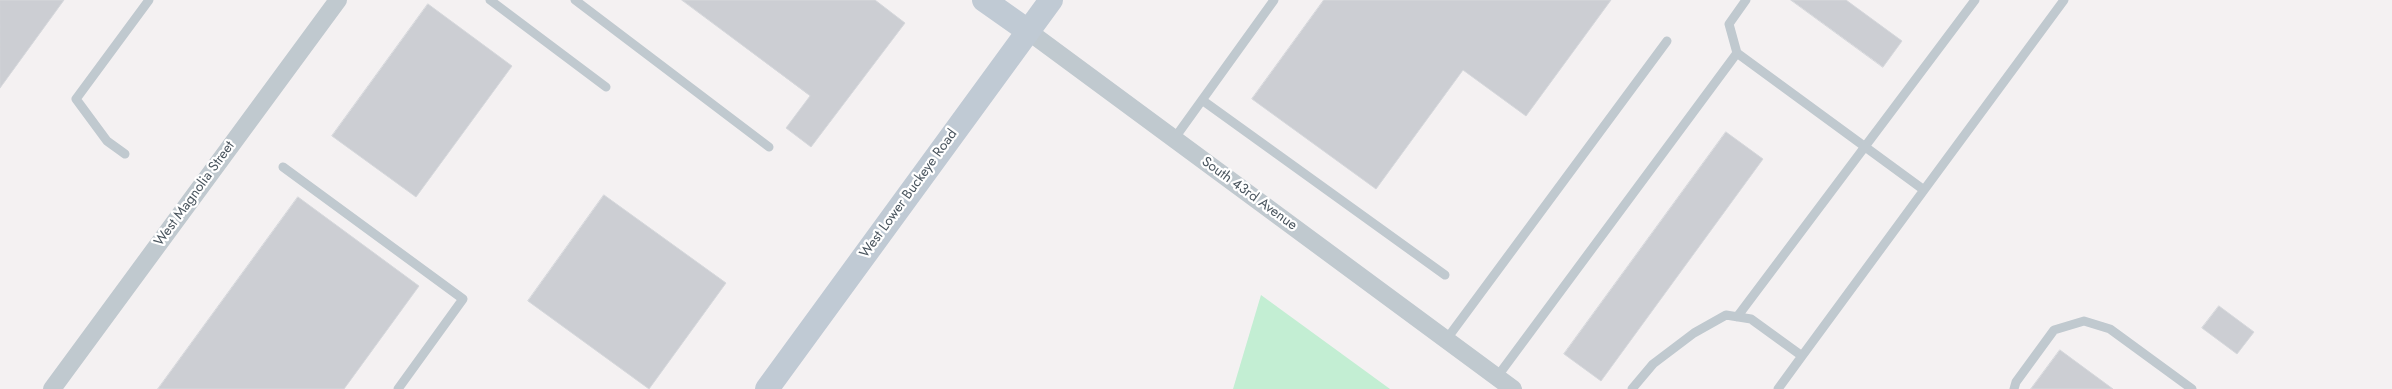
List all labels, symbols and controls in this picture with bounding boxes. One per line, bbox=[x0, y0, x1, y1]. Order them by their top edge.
street label: West Lower Buckeye Road bbox=[857, 126, 961, 262]
street label: West Magnolia Street bbox=[151, 138, 239, 250]
street label: South 43rd Avenue bbox=[1198, 154, 1300, 234]

